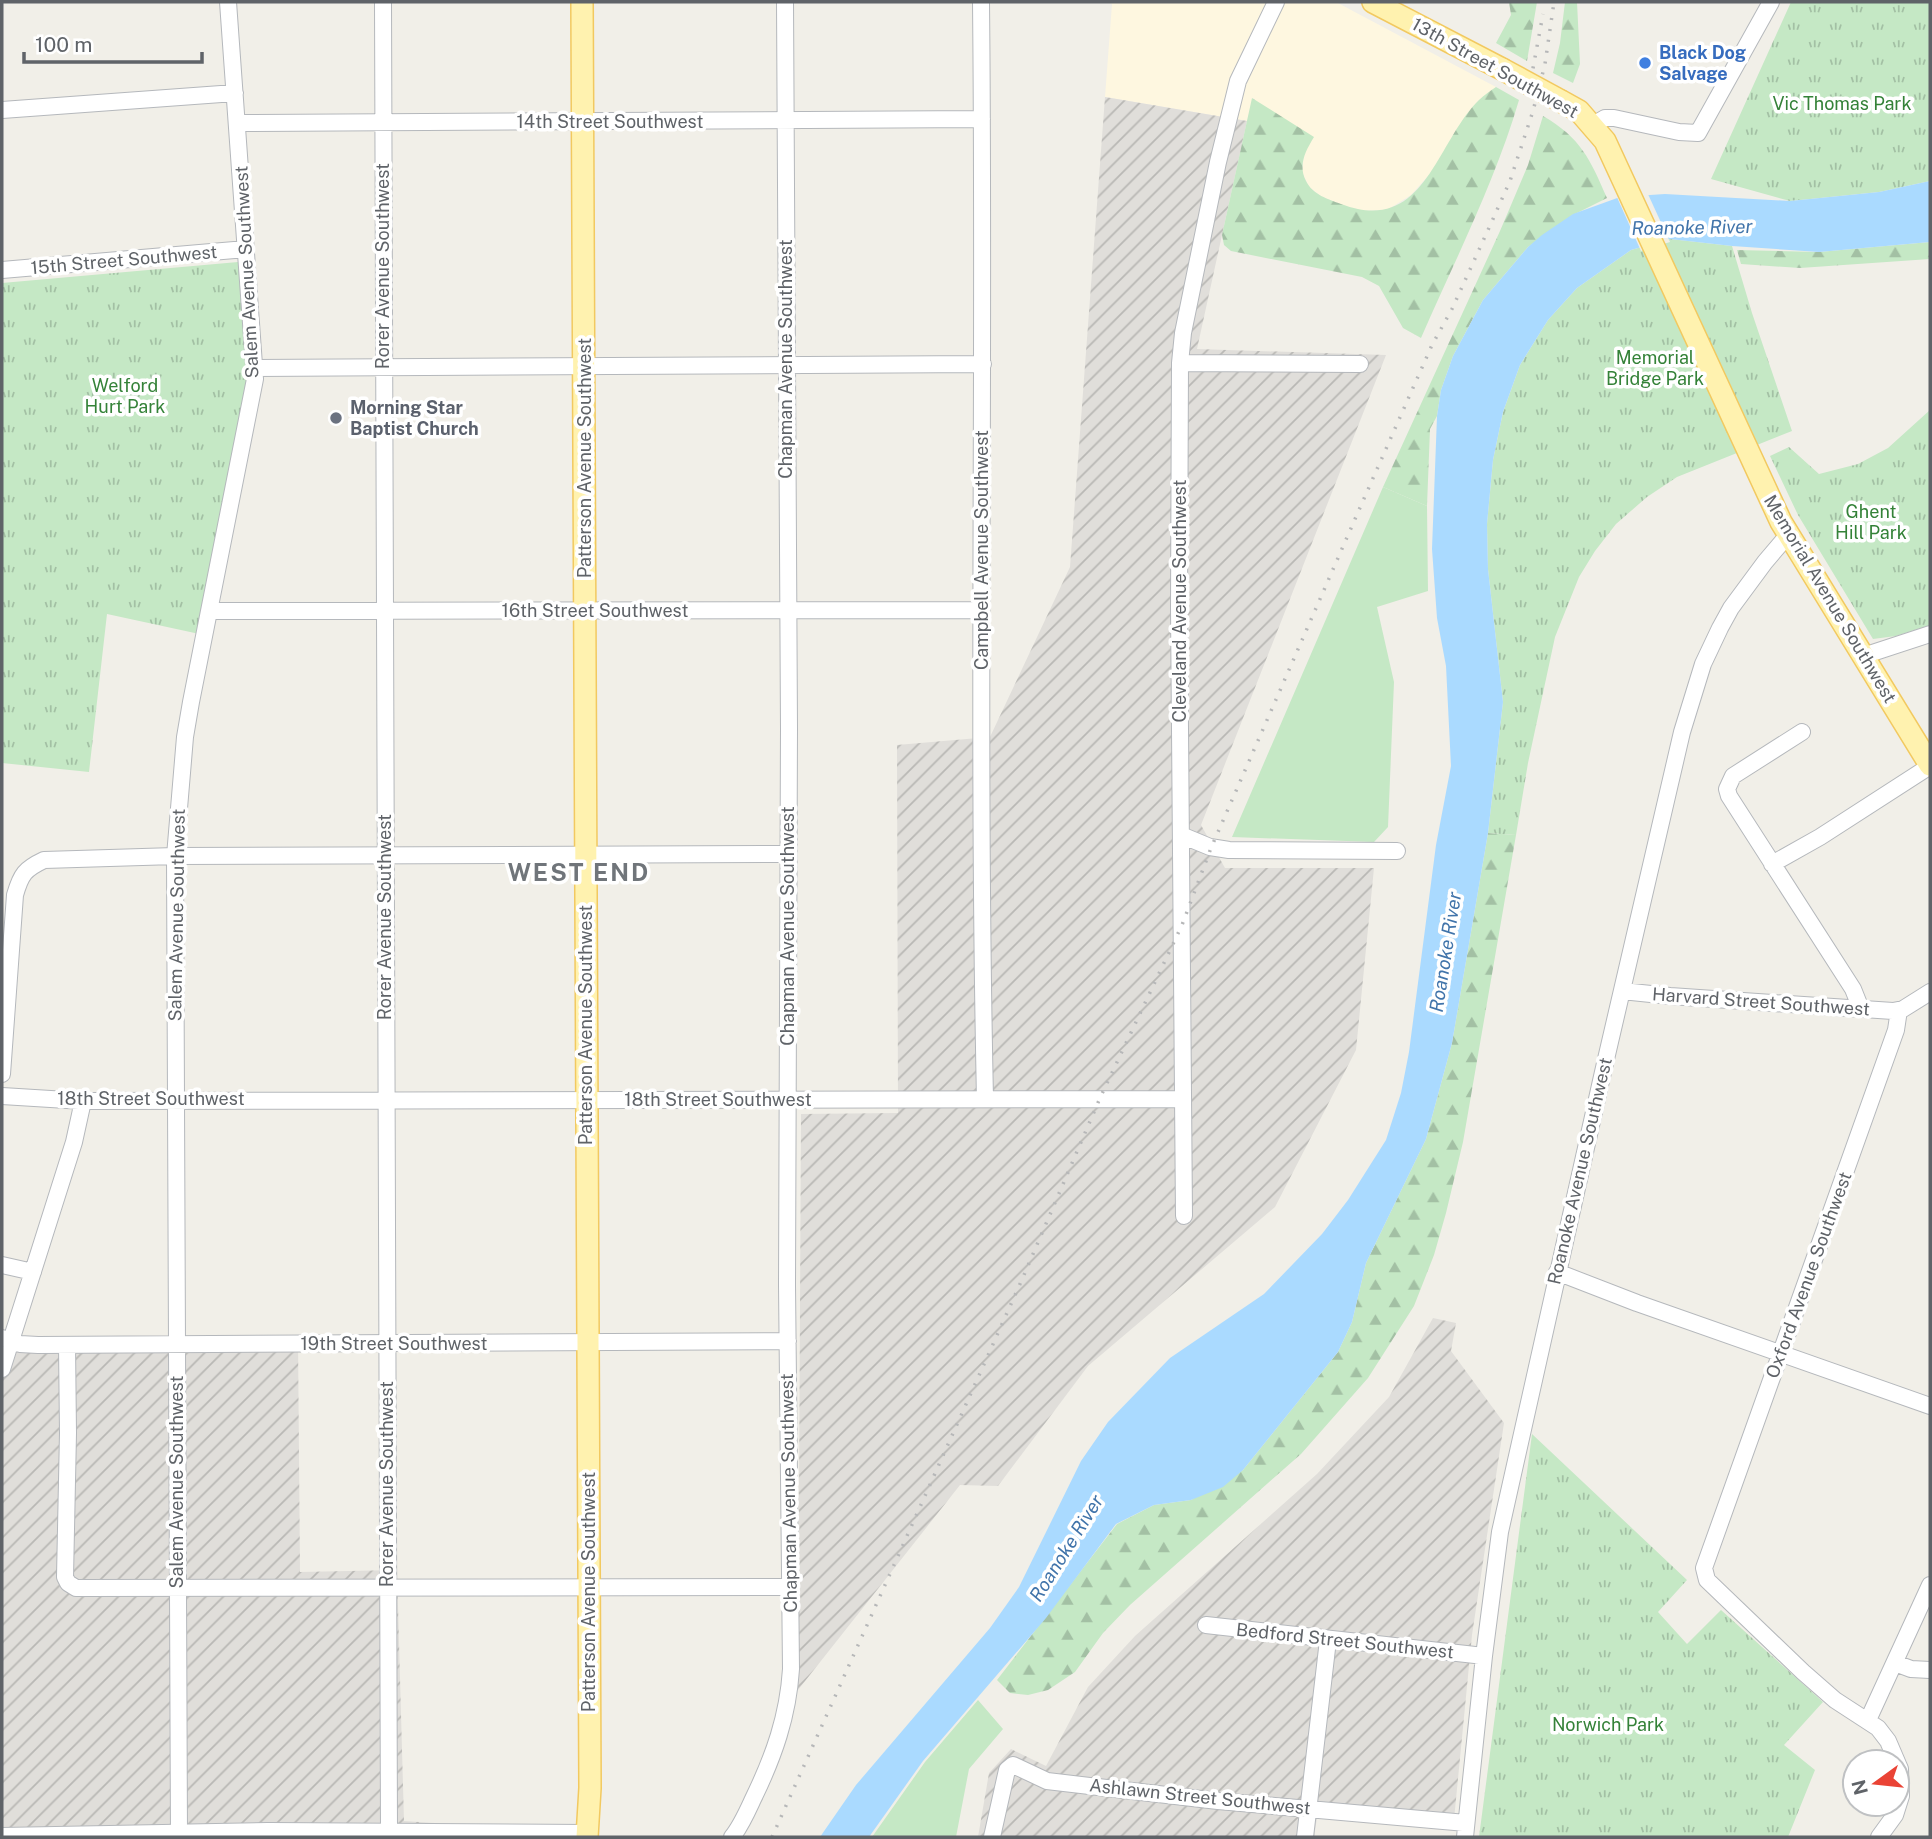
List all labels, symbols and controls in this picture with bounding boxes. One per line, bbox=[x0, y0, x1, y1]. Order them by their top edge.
street label: 13th Street Southwest bbox=[1408, 13, 1582, 122]
scale bar bbox=[24, 21, 203, 65]
text: 100 m bbox=[35, 32, 92, 57]
place label: Black Dog Salvage bbox=[1659, 42, 1746, 84]
marker: Black Dog Salvage bbox=[1637, 55, 1653, 71]
park label: Vic Thomas Park bbox=[1772, 93, 1912, 114]
street label: 14th Street Southwest bbox=[517, 111, 703, 132]
street label: Rorer Avenue Southwest bbox=[372, 163, 393, 369]
street label: Salem Avenue Southwest bbox=[230, 165, 263, 379]
water label: Roanoke River bbox=[1631, 215, 1754, 239]
street label: Chapman Avenue Southwest bbox=[775, 239, 796, 479]
street label: 15th Street Southwest bbox=[30, 241, 218, 278]
street label: Patterson Avenue Southwest bbox=[574, 338, 595, 578]
park label: Memorial Bridge Park bbox=[1606, 347, 1704, 389]
park label: Welford Hurt Park bbox=[85, 375, 165, 417]
place label: Morning Star Baptist Church bbox=[350, 397, 479, 439]
marker: Morning Star Baptist Church bbox=[328, 410, 344, 426]
street label: Campbell Avenue Southwest bbox=[971, 430, 992, 670]
street label: Cleveland Avenue Southwest bbox=[1169, 479, 1190, 723]
street label: Memorial Avenue Southwest bbox=[1760, 491, 1901, 706]
park label: Ghent Hill Park bbox=[1835, 501, 1907, 543]
street label: 16th Street Southwest bbox=[502, 600, 688, 621]
street label: Chapman Avenue Southwest bbox=[777, 806, 798, 1046]
street label: Salem Avenue Southwest bbox=[164, 808, 189, 1022]
street label: Rorer Avenue Southwest bbox=[374, 814, 395, 1020]
district label: WEST END bbox=[508, 858, 650, 886]
water label: Roanoke River bbox=[1425, 890, 1465, 1014]
street label: Patterson Avenue Southwest bbox=[575, 905, 596, 1145]
street label: Harvard Street Southwest bbox=[1651, 983, 1871, 1020]
street label: Roanoke Avenue Southwest bbox=[1543, 1055, 1616, 1286]
street label: 18th Street Southwest bbox=[57, 1088, 245, 1109]
street label: 18th Street Southwest bbox=[624, 1089, 812, 1110]
street label: Oxford Avenue Southwest bbox=[1761, 1169, 1856, 1381]
street label: 19th Street Southwest bbox=[301, 1333, 487, 1354]
street label: Chapman Avenue Southwest bbox=[776, 1373, 801, 1613]
street label: Salem Avenue Southwest bbox=[166, 1376, 187, 1588]
street label: Rorer Avenue Southwest bbox=[376, 1381, 397, 1587]
street label: Patterson Avenue Southwest bbox=[578, 1472, 599, 1712]
water label: Roanoke River bbox=[1025, 1490, 1108, 1605]
street label: Bedford Street Southwest bbox=[1235, 1619, 1455, 1662]
park label: Norwich Park bbox=[1552, 1714, 1664, 1735]
north arrow bbox=[1841, 1748, 1911, 1818]
street label: Ashlawn Street Southwest bbox=[1088, 1774, 1312, 1819]
text: N bbox=[1847, 1777, 1872, 1797]

